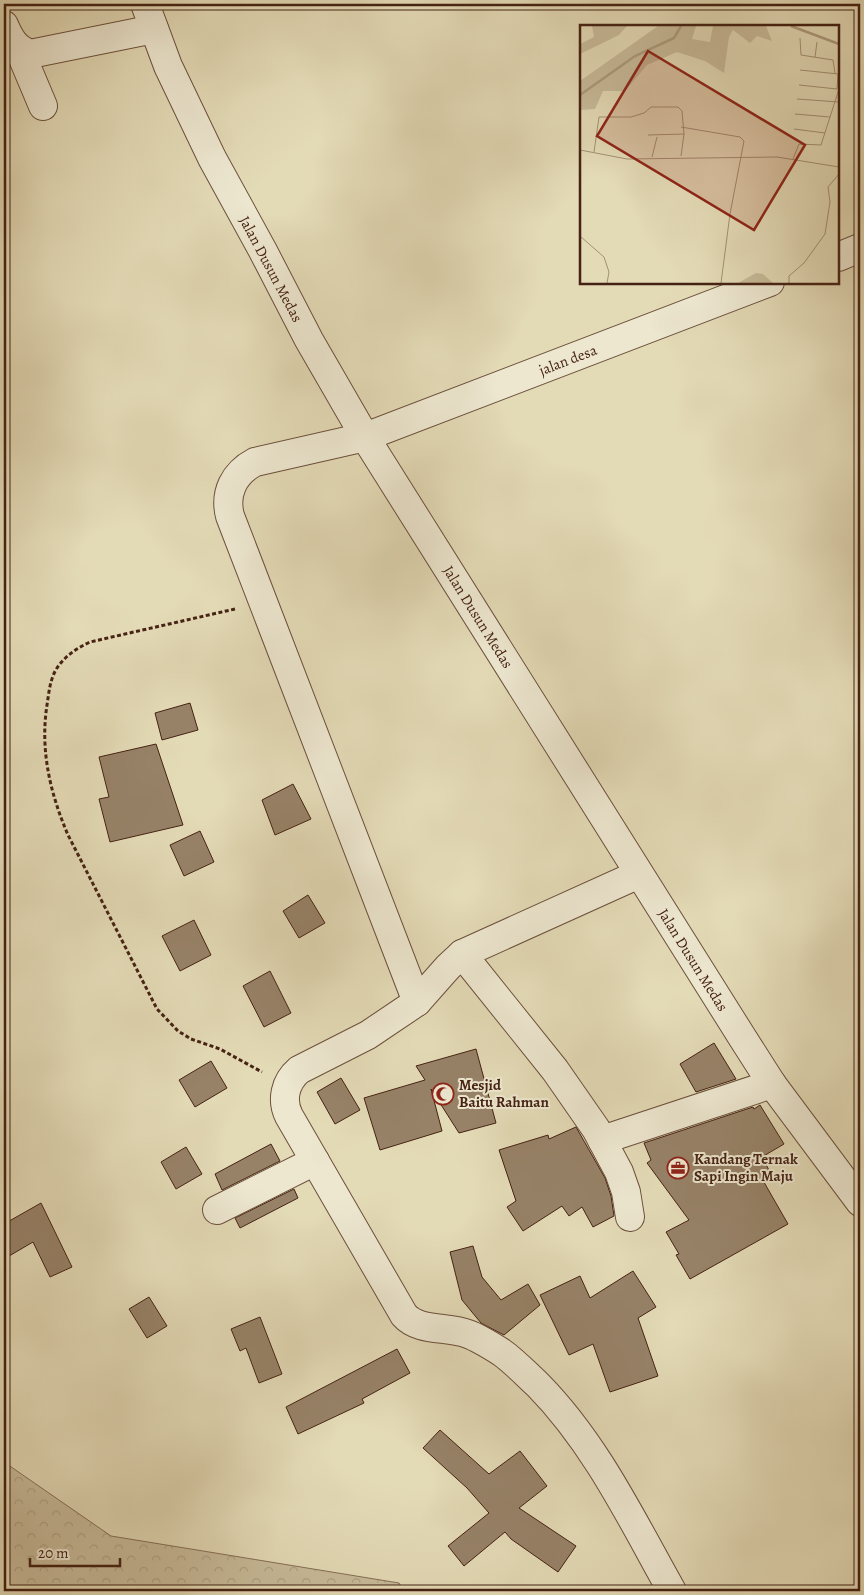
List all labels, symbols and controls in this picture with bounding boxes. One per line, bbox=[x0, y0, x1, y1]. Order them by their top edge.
inset map bbox=[580, 25, 839, 284]
street label: Jalan Dusun Medas bbox=[235, 212, 307, 326]
street label: jalan desa bbox=[536, 340, 600, 380]
street label: Jalan Dusun Medas bbox=[438, 562, 518, 672]
street label: Jalan Dusun Medas bbox=[653, 905, 733, 1015]
place label: Mesjid Baitu Rahman bbox=[459, 1075, 549, 1112]
mosque icon: Mesjid Baitu Rahman bbox=[431, 1082, 455, 1106]
place label: Kandang Ternak Sapi Ingin Maju bbox=[694, 1149, 798, 1186]
office icon: Kandang Ternak Sapi Ingin Maju bbox=[666, 1156, 690, 1180]
scale bar bbox=[30, 1535, 120, 1567]
text: 20 m bbox=[38, 1543, 69, 1563]

